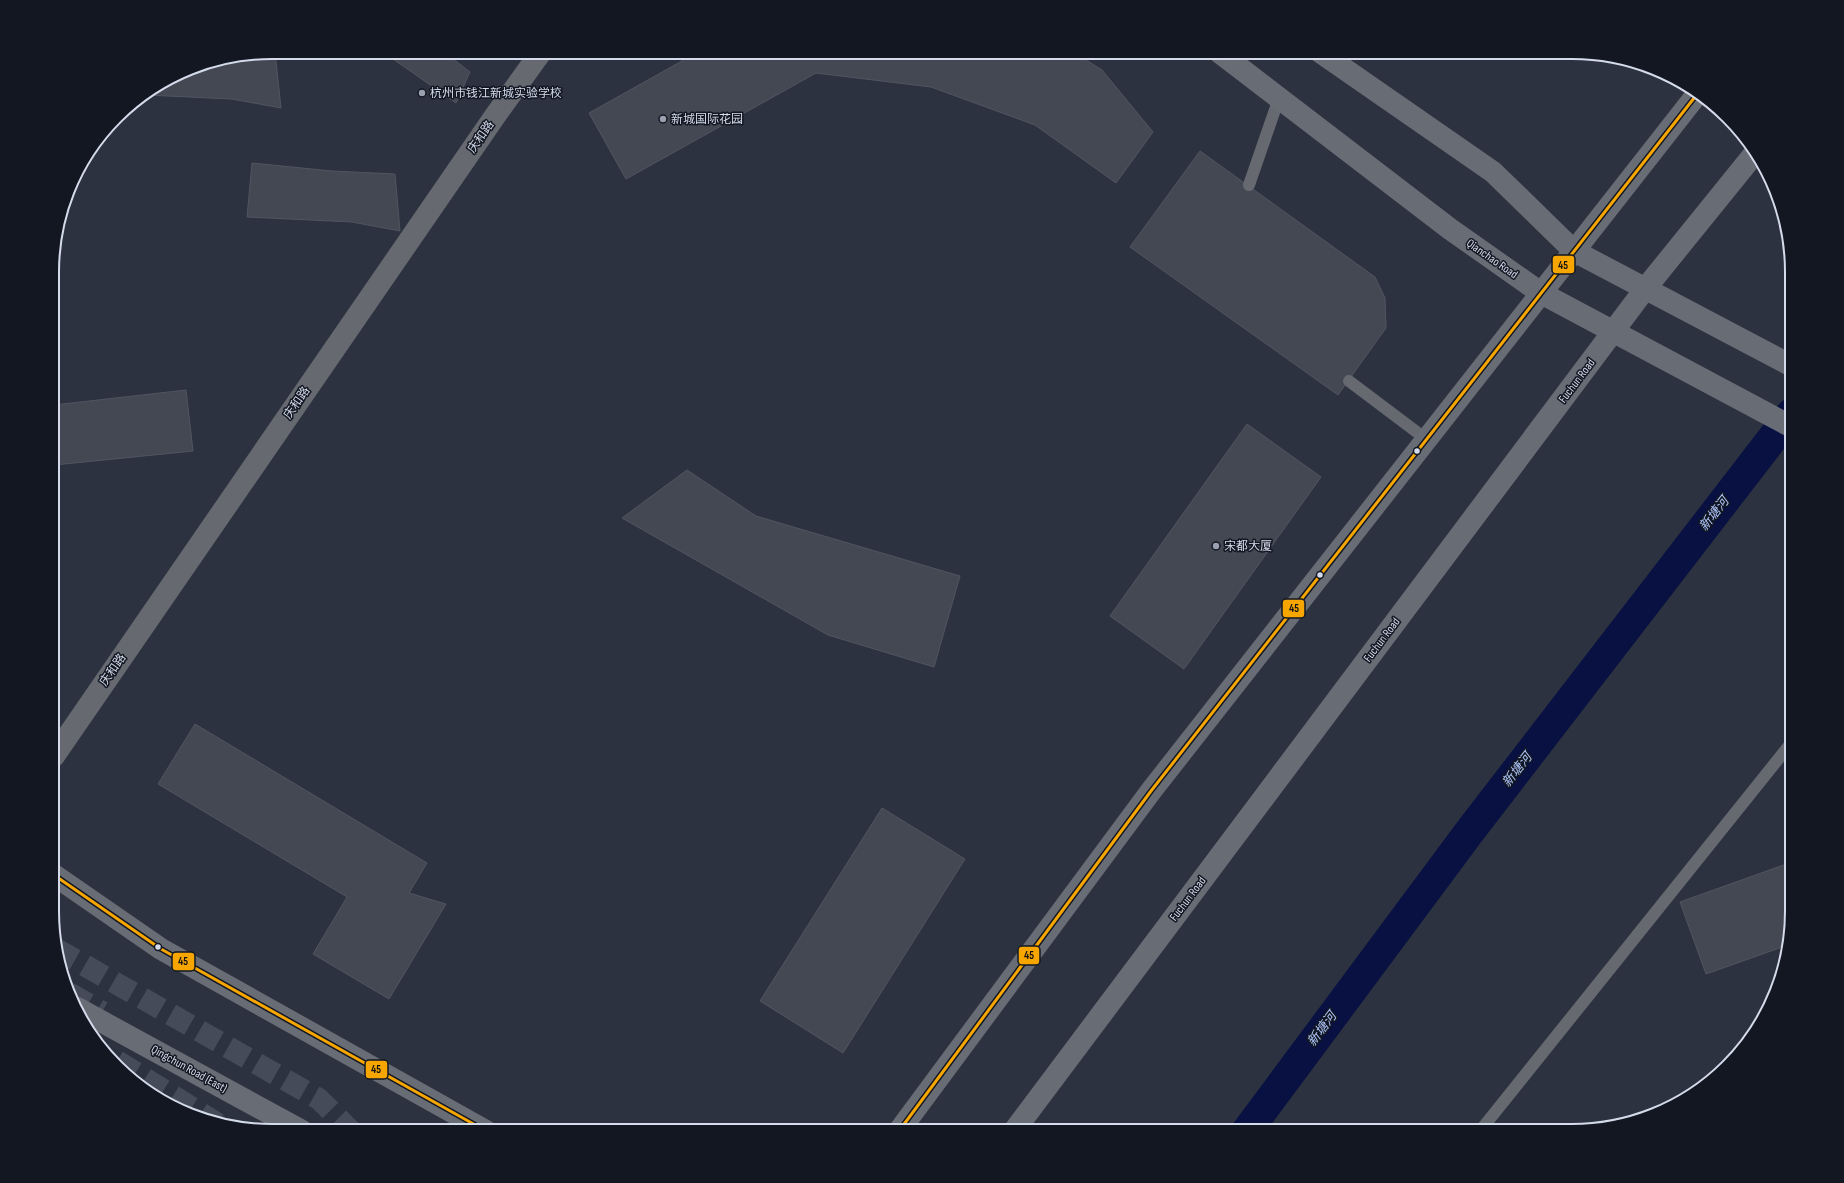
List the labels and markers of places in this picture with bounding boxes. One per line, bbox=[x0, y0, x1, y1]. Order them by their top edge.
place label: 杭州市钱江新城实验学校 bbox=[430, 86, 562, 101]
marker: 杭州市钱江新城实验学校 bbox=[417, 88, 427, 98]
place label: 新城国际花园 bbox=[671, 112, 743, 127]
marker: 新城国际花园 bbox=[658, 114, 668, 124]
unlabelled marker bbox=[1412, 446, 1422, 456]
place label: 宋都大厦 bbox=[1224, 539, 1272, 554]
marker: 宋都大厦 bbox=[1211, 541, 1221, 551]
unlabelled marker bbox=[1315, 570, 1325, 580]
unlabelled marker bbox=[153, 942, 163, 952]

